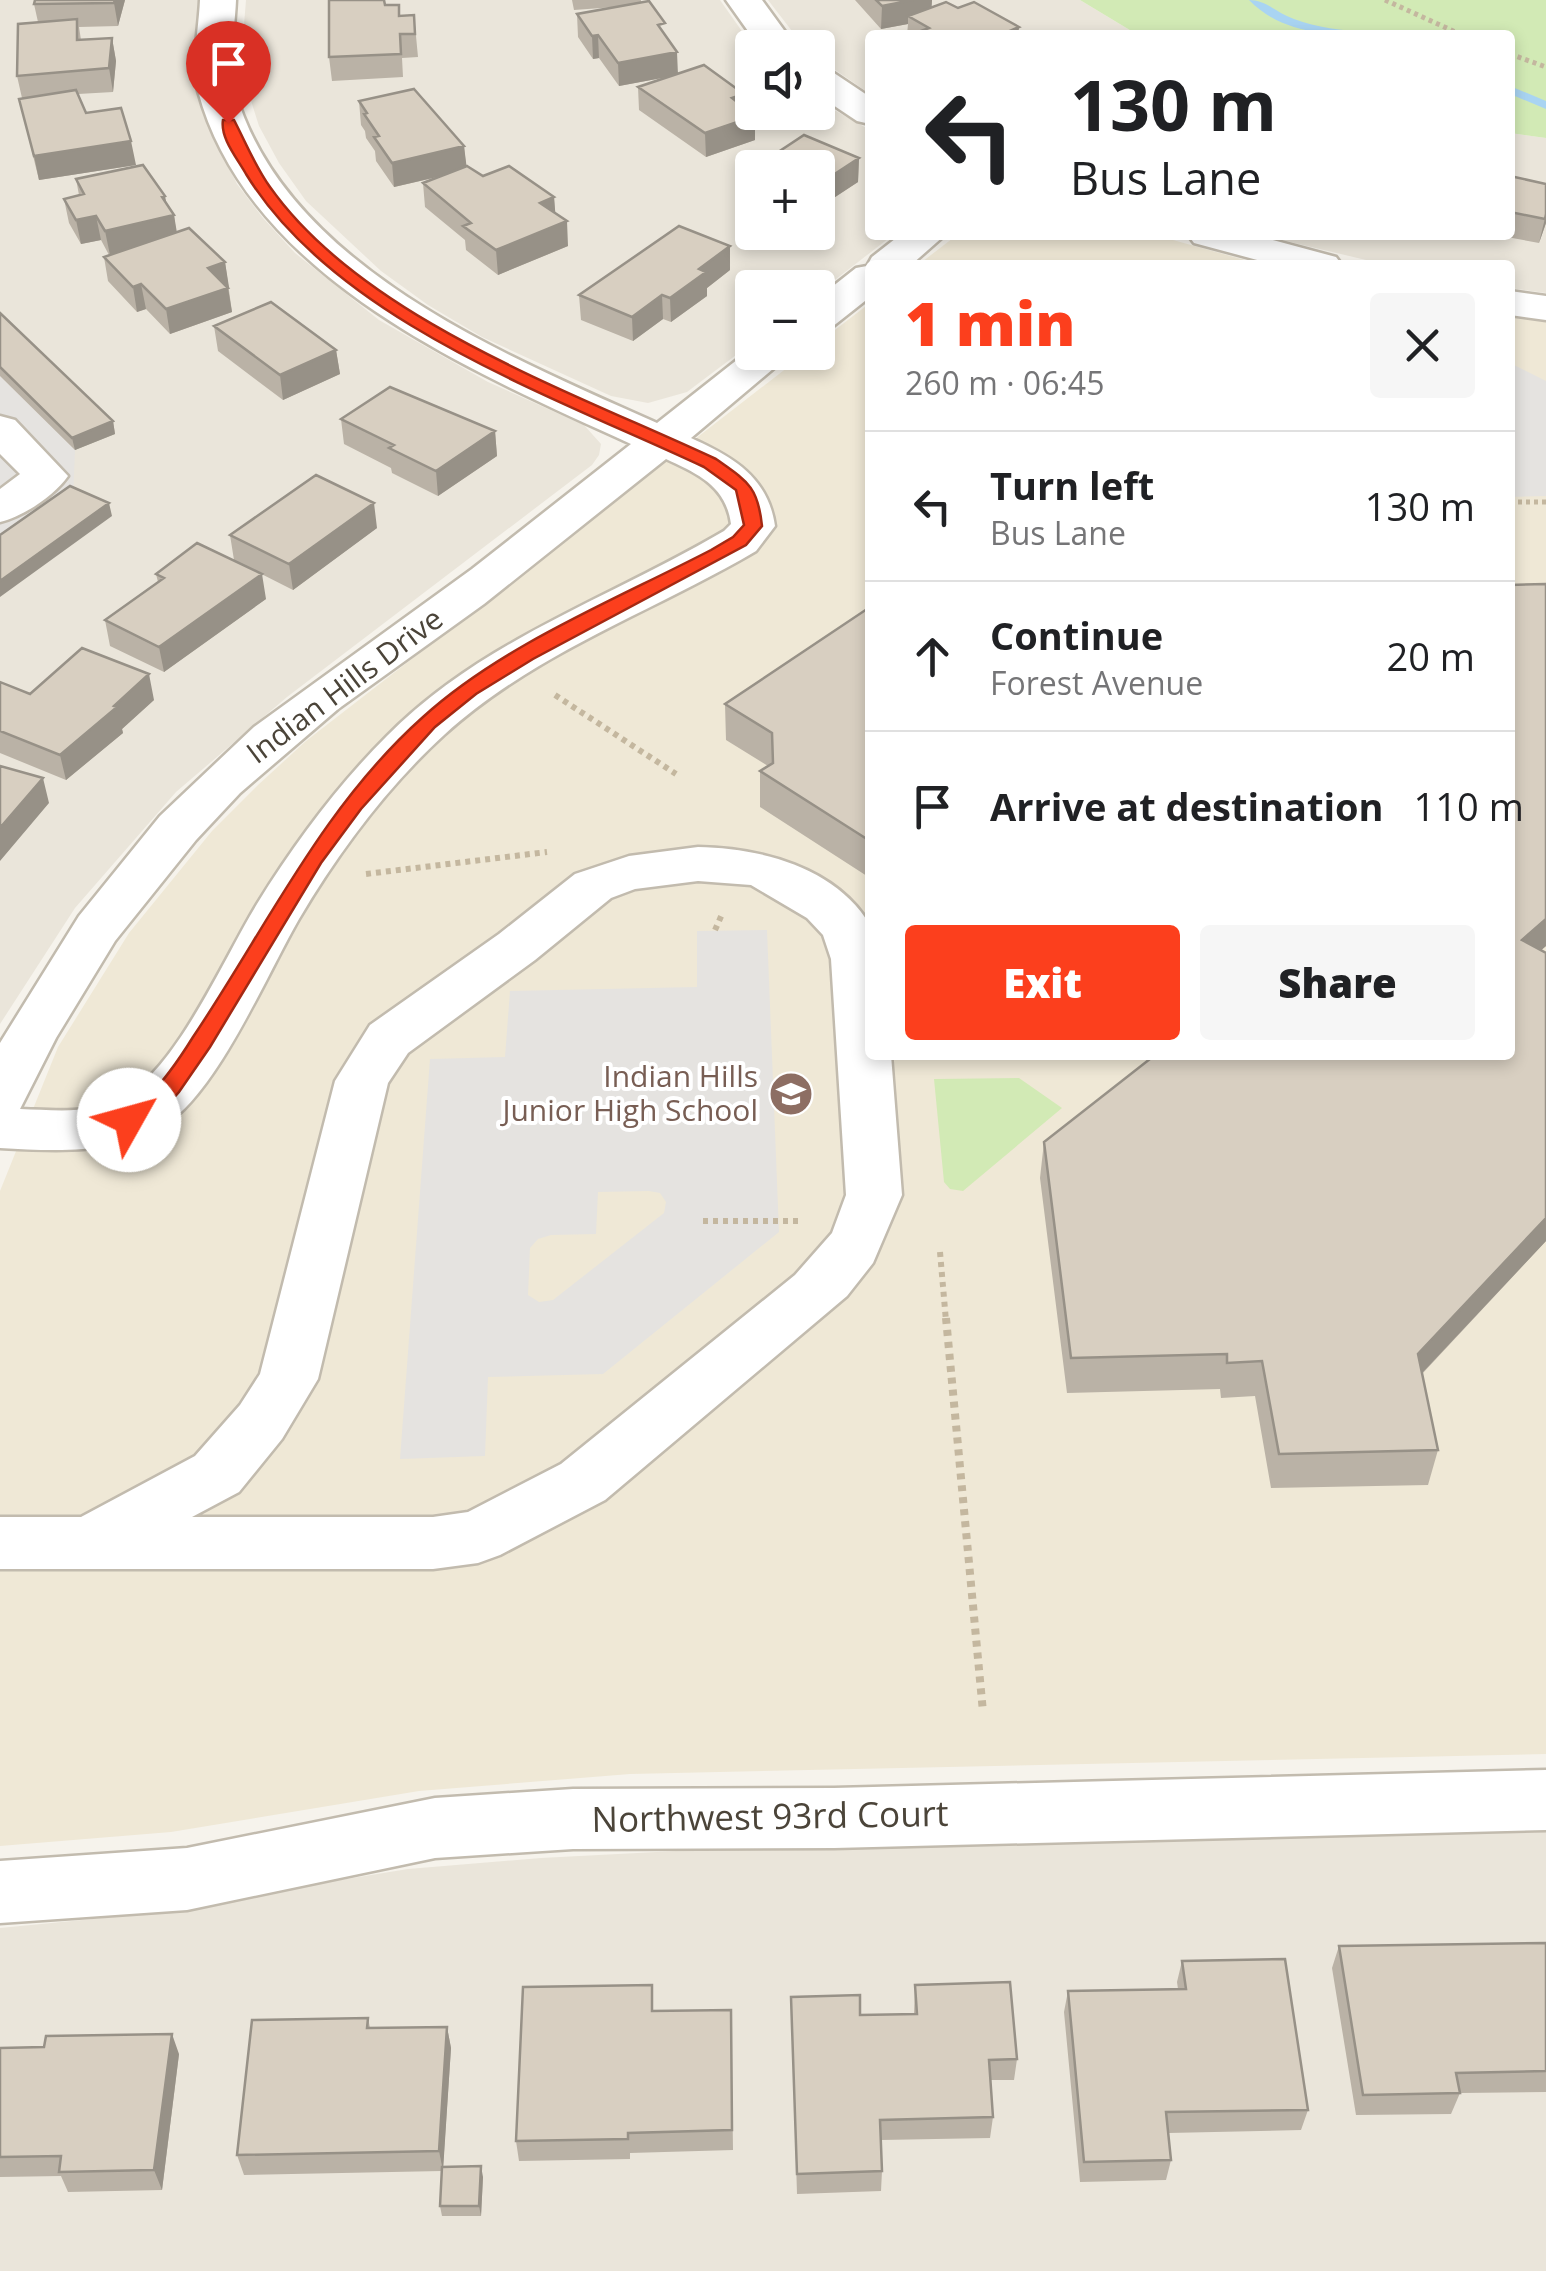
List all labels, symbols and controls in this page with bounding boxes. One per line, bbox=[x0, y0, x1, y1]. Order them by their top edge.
pin bbox=[186, 21, 271, 124]
map controls bbox=[735, 30, 835, 370]
button: sound bbox=[735, 30, 835, 130]
icon: arrive bbox=[201, 36, 256, 91]
text: 130 m bbox=[1070, 56, 1277, 152]
icon: left bbox=[905, 70, 1035, 200]
text: Bus Lane bbox=[1070, 147, 1261, 208]
button: + bbox=[735, 150, 835, 250]
button: − bbox=[735, 270, 835, 370]
text: 1 min bbox=[905, 282, 1075, 364]
button: close bbox=[1370, 293, 1475, 398]
text: 260 m · 06:45 bbox=[905, 361, 1104, 404]
text: Turn left bbox=[990, 459, 1154, 511]
icon: left bbox=[905, 479, 960, 534]
text: 130 m bbox=[1365, 480, 1475, 532]
text: Bus Lane bbox=[990, 511, 1126, 554]
street label: Indian Hills Drive bbox=[238, 597, 451, 772]
text: Continue bbox=[990, 609, 1163, 661]
icon: ahead bbox=[905, 629, 960, 684]
text: 20 m bbox=[1386, 630, 1475, 682]
text: Forest Avenue bbox=[990, 661, 1203, 704]
icon: arrive bbox=[905, 779, 960, 834]
text: Arrive at destination bbox=[990, 780, 1384, 832]
text: 110 m bbox=[1414, 780, 1524, 832]
button: Exit bbox=[905, 925, 1180, 1040]
button: Share bbox=[1200, 925, 1475, 1040]
place label: Indian Hills Junior High School bbox=[499, 1055, 758, 1130]
position arrow bbox=[77, 1068, 181, 1172]
school or university icon: Indian Hills Junior High School bbox=[768, 1071, 814, 1117]
street label: Northwest 93rd Court bbox=[591, 1789, 949, 1842]

